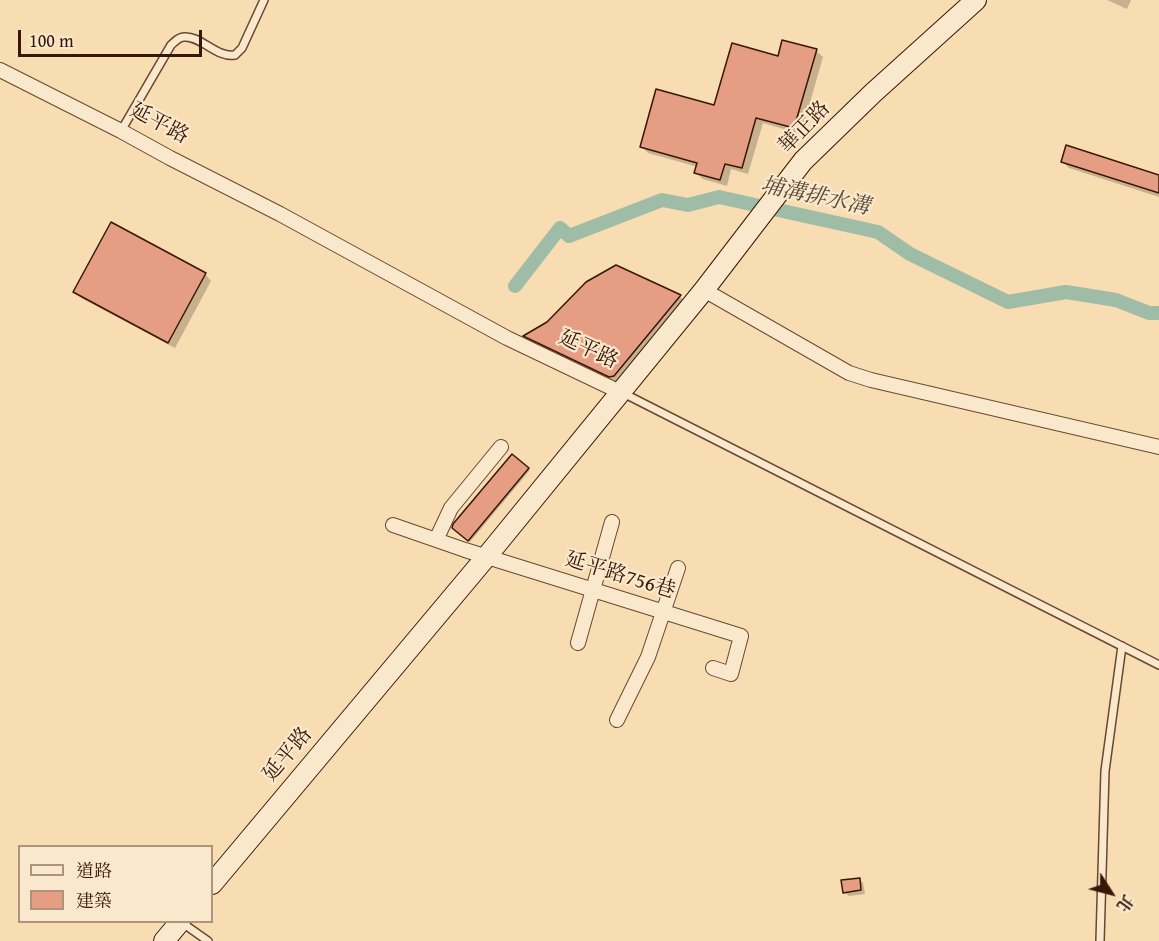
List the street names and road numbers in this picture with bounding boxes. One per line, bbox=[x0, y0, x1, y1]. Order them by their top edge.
street label: 華正路 bbox=[774, 97, 836, 159]
street label: 延平路 bbox=[125, 98, 193, 150]
street label: 延平路 bbox=[554, 325, 622, 375]
street label: 延平路756巷 bbox=[562, 547, 678, 605]
street label: 延平路 bbox=[258, 723, 318, 787]

